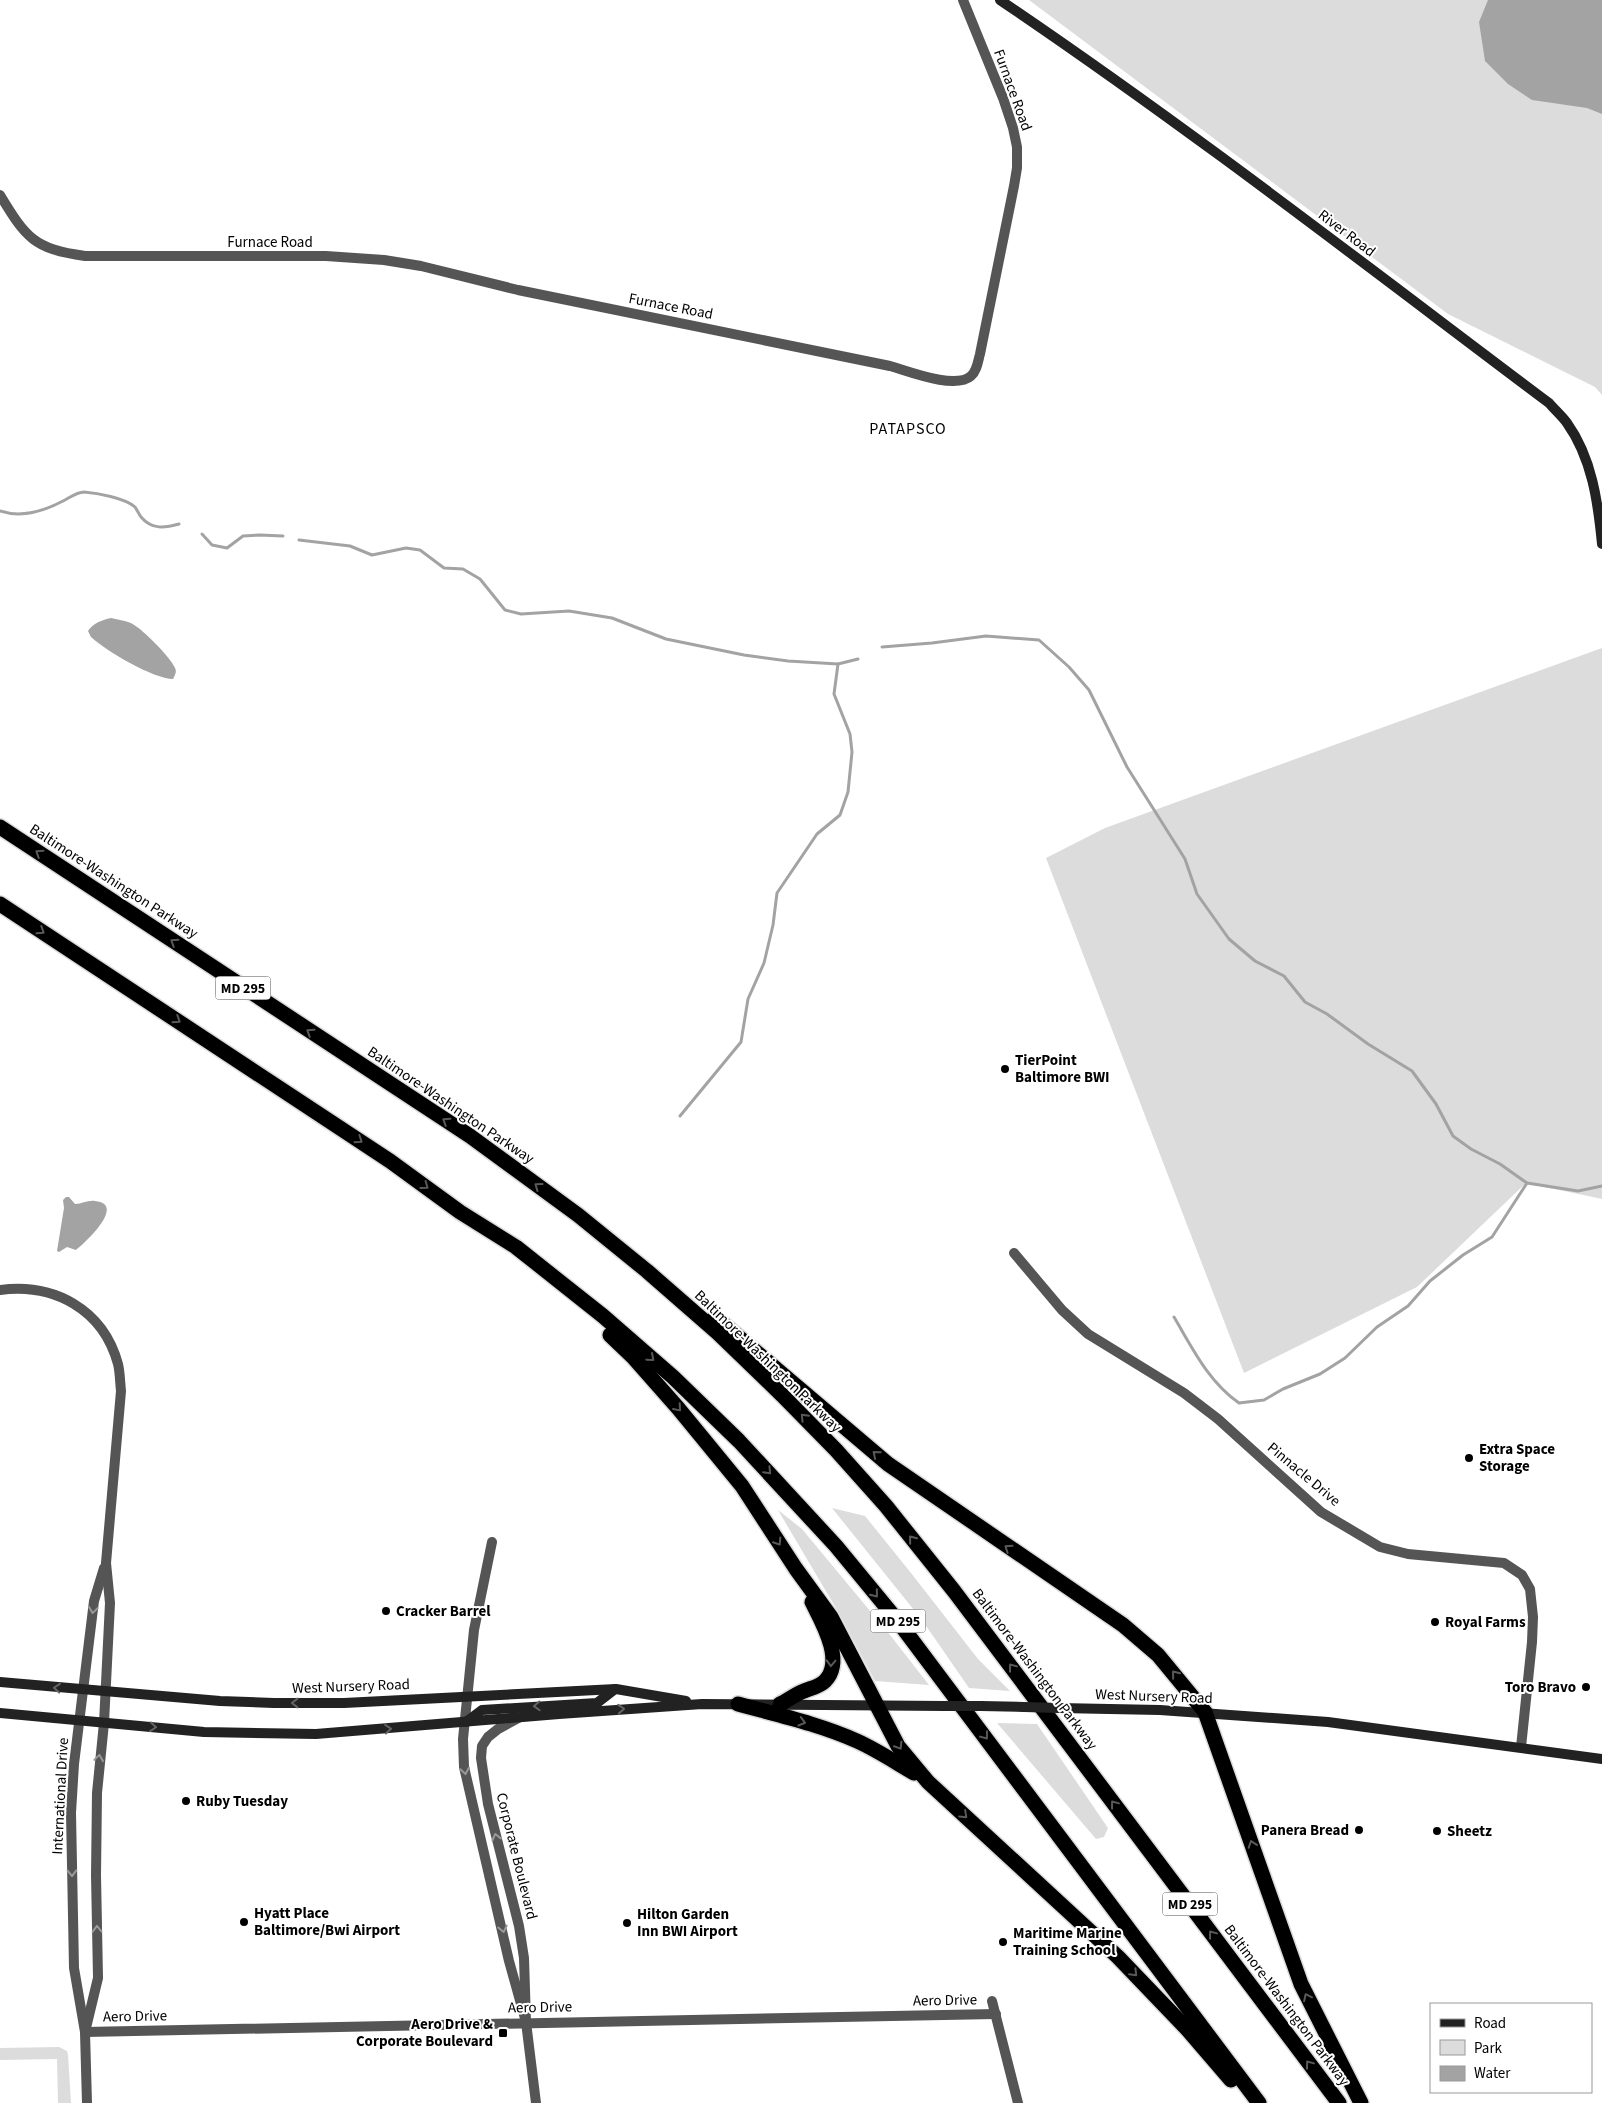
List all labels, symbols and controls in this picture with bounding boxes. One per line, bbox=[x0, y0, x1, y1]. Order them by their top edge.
street label: Furnace Road bbox=[988, 46, 1037, 134]
street label: River Road bbox=[1314, 205, 1380, 262]
street label: Furnace Road bbox=[227, 232, 313, 253]
street label: Furnace Road bbox=[627, 288, 715, 325]
district label: PATAPSCO bbox=[869, 418, 947, 440]
street label: Baltimore-Washington Parkway bbox=[25, 819, 202, 944]
one-way arrow bbox=[35, 849, 44, 859]
one-way arrow bbox=[35, 925, 44, 934]
one-way arrow bbox=[171, 939, 180, 948]
road number: MD 295 bbox=[216, 976, 270, 1000]
one-way arrow bbox=[171, 1014, 180, 1023]
one-way arrow bbox=[306, 1028, 315, 1038]
street label: Baltimore-Washington Parkway bbox=[363, 1042, 538, 1169]
place label: TierPoint Baltimore BWI bbox=[1015, 1050, 1110, 1088]
marker: TierPoint Baltimore BWI bbox=[999, 1063, 1011, 1075]
one-way arrow bbox=[442, 1117, 451, 1127]
one-way arrow bbox=[354, 1134, 363, 1144]
one-way arrow bbox=[419, 1180, 429, 1189]
one-way arrow bbox=[534, 1183, 544, 1192]
street label: Baltimore-Washington Parkway bbox=[689, 1285, 846, 1437]
one-way arrow bbox=[646, 1353, 655, 1362]
one-way arrow bbox=[672, 1402, 681, 1411]
one-way arrow bbox=[801, 1414, 810, 1423]
street label: Pinnacle Drive bbox=[1263, 1437, 1345, 1511]
place label: Extra Space Storage bbox=[1479, 1439, 1555, 1477]
one-way arrow bbox=[872, 1451, 881, 1460]
marker: Extra Space Storage bbox=[1463, 1452, 1475, 1464]
one-way arrow bbox=[762, 1466, 771, 1475]
one-way arrow bbox=[908, 1535, 917, 1544]
one-way arrow bbox=[772, 1536, 781, 1545]
one-way arrow bbox=[1005, 1545, 1014, 1554]
street label: Baltimore-Washington Parkway bbox=[967, 1584, 1102, 1754]
one-way arrow bbox=[869, 1588, 878, 1597]
place label: Cracker Barrel bbox=[396, 1601, 491, 1622]
marker: Cracker Barrel bbox=[380, 1605, 392, 1617]
one-way arrow bbox=[88, 1606, 99, 1614]
road number: MD 295 bbox=[870, 1610, 926, 1632]
place label: Royal Farms bbox=[1445, 1612, 1526, 1633]
marker: Royal Farms bbox=[1429, 1616, 1441, 1628]
one-way arrow bbox=[826, 1659, 837, 1667]
one-way arrow bbox=[1009, 1664, 1017, 1673]
one-way arrow bbox=[1173, 1671, 1181, 1680]
street label: West Nursery Road bbox=[292, 1674, 410, 1699]
place label: Toro Bravo bbox=[1505, 1677, 1576, 1698]
marker: Toro Bravo bbox=[1580, 1681, 1592, 1693]
one-way arrow bbox=[52, 1682, 60, 1693]
street label: West Nursery Road bbox=[1095, 1684, 1213, 1709]
one-way arrow bbox=[291, 1698, 299, 1708]
one-way arrow bbox=[533, 1701, 541, 1712]
one-way arrow bbox=[618, 1704, 626, 1715]
one-way arrow bbox=[797, 1717, 806, 1727]
one-way arrow bbox=[149, 1722, 157, 1733]
one-way arrow bbox=[385, 1723, 393, 1734]
one-way arrow bbox=[979, 1730, 987, 1739]
street label: International Drive bbox=[47, 1737, 74, 1855]
one-way arrow bbox=[892, 1741, 902, 1750]
one-way arrow bbox=[94, 1753, 104, 1762]
one-way arrow bbox=[459, 1767, 470, 1775]
place label: Ruby Tuesday bbox=[196, 1791, 288, 1812]
street label: Corporate Boulevard bbox=[491, 1791, 542, 1922]
marker: Ruby Tuesday bbox=[180, 1795, 192, 1807]
one-way arrow bbox=[1112, 1801, 1120, 1810]
one-way arrow bbox=[958, 1809, 967, 1818]
place label: Panera Bread bbox=[1261, 1820, 1349, 1841]
place label: Sheetz bbox=[1447, 1821, 1492, 1842]
marker: Panera Bread bbox=[1353, 1824, 1365, 1836]
marker: Sheetz bbox=[1431, 1825, 1443, 1837]
one-way arrow bbox=[491, 1833, 502, 1842]
one-way arrow bbox=[1248, 1841, 1258, 1849]
one-way arrow bbox=[67, 1870, 77, 1878]
road number: MD 295 bbox=[1162, 1892, 1218, 1916]
place label: Hyatt Place Baltimore/Bwi Airport bbox=[254, 1903, 400, 1941]
place label: Hilton Garden Inn BWI Airport bbox=[637, 1904, 738, 1942]
marker: Hyatt Place Baltimore/Bwi Airport bbox=[238, 1916, 250, 1928]
marker: Hilton Garden Inn BWI Airport bbox=[621, 1917, 633, 1929]
street label: Baltimore-Washington Parkway bbox=[1219, 1920, 1354, 2090]
place label: Maritime Marine Training School bbox=[1013, 1923, 1122, 1961]
one-way arrow bbox=[92, 1925, 102, 1933]
one-way arrow bbox=[497, 1925, 507, 1934]
one-way arrow bbox=[1209, 1930, 1218, 1940]
marker: Maritime Marine Training School bbox=[997, 1936, 1009, 1948]
one-way arrow bbox=[1128, 1968, 1137, 1977]
street label: Aero Drive bbox=[913, 1989, 977, 2012]
one-way arrow bbox=[1303, 1993, 1314, 2002]
street label: Aero Drive bbox=[508, 1996, 572, 2019]
legend bbox=[1430, 2003, 1592, 2093]
street label: Aero Drive bbox=[103, 2005, 167, 2028]
text: Road bbox=[1474, 2013, 1506, 2034]
place label: Aero Drive & Corporate Boulevard bbox=[356, 2014, 493, 2052]
marker: Aero Drive & Corporate Boulevard bbox=[497, 2027, 509, 2039]
text: Park bbox=[1474, 2038, 1503, 2059]
one-way arrow bbox=[1307, 2061, 1315, 2070]
text: Water bbox=[1474, 2063, 1511, 2084]

